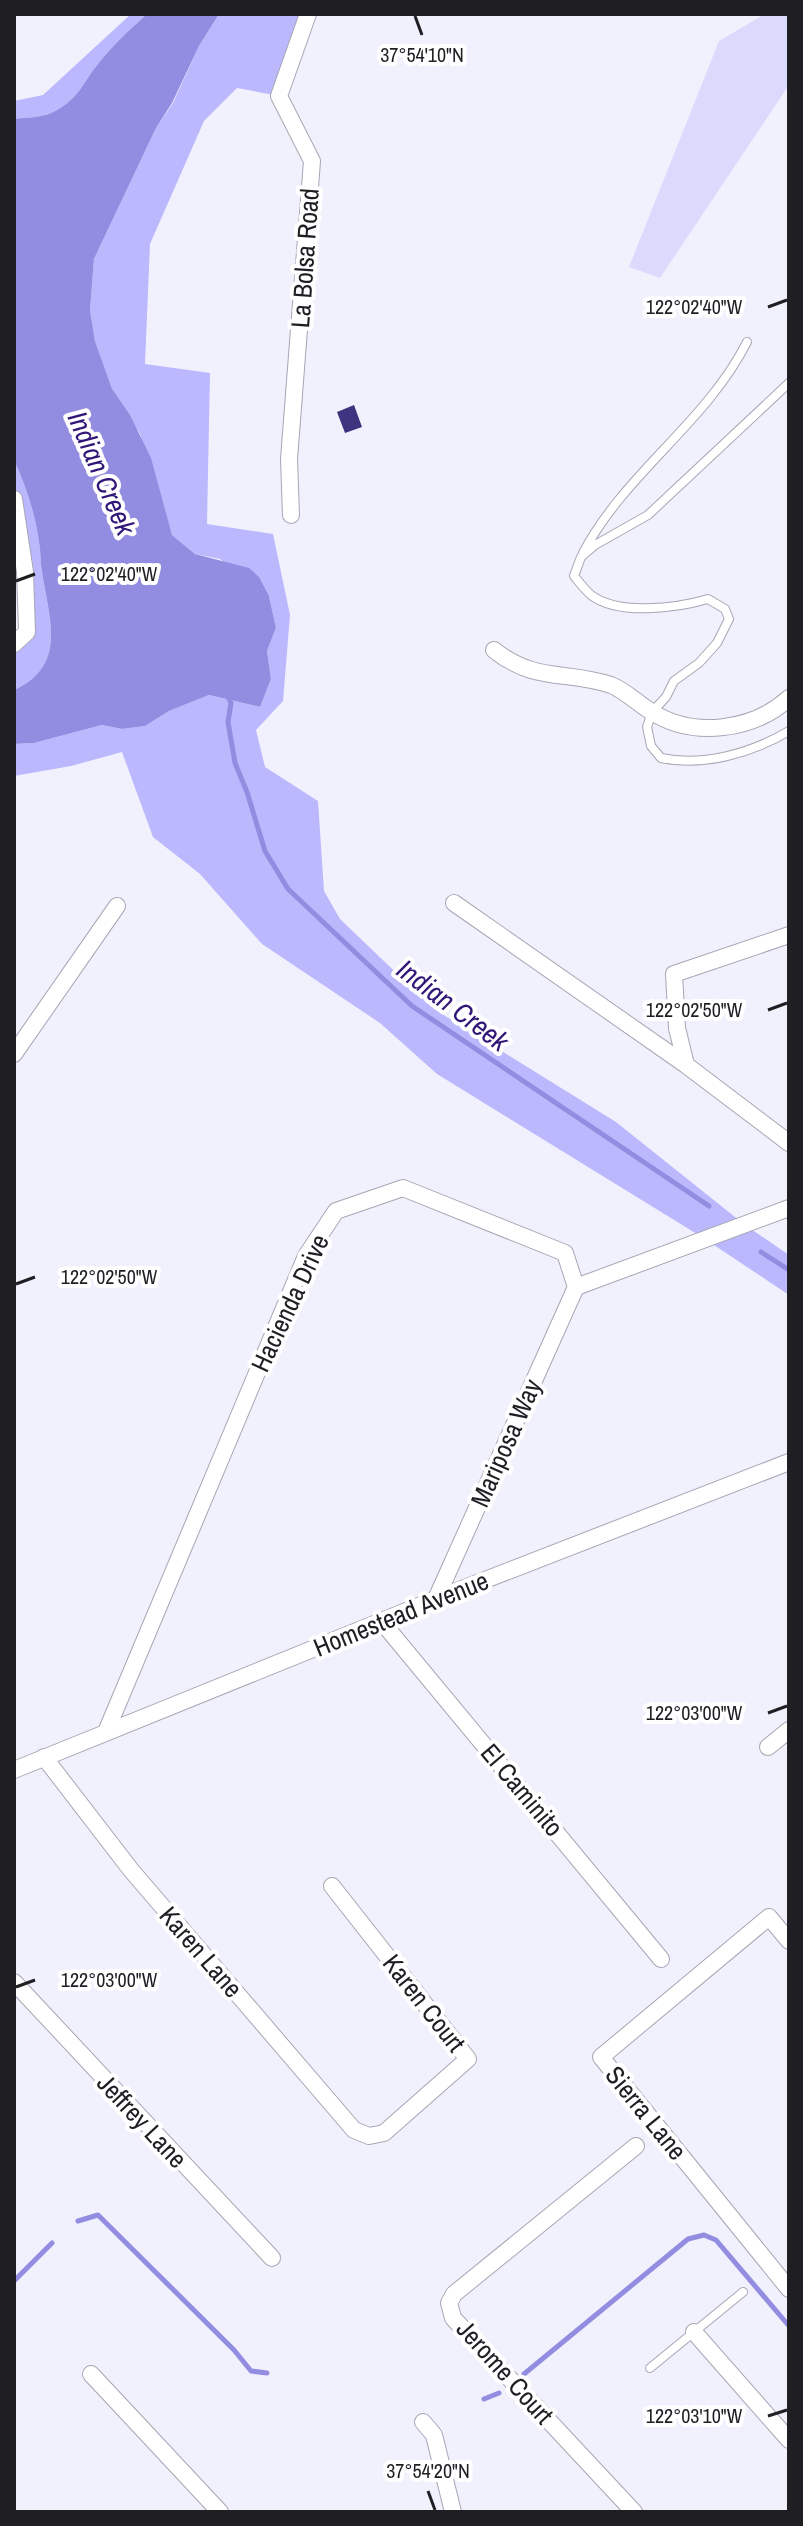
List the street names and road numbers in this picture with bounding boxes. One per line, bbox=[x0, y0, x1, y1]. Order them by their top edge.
street label: La Bolsa Road bbox=[282, 187, 327, 329]
street label: Hacienda Drive bbox=[242, 1228, 337, 1377]
street label: Mariposa Way bbox=[462, 1373, 549, 1512]
street label: Homestead Avenue bbox=[308, 1563, 493, 1665]
street label: El Caminito bbox=[473, 1736, 572, 1844]
street label: Karen Lane bbox=[152, 1899, 251, 2005]
street label: Karen Court bbox=[375, 1947, 474, 2059]
street label: Sierra Lane bbox=[598, 2058, 695, 2167]
street label: Jeffrey Lane bbox=[90, 2066, 195, 2175]
street label: Jerome Court bbox=[449, 2312, 562, 2431]

